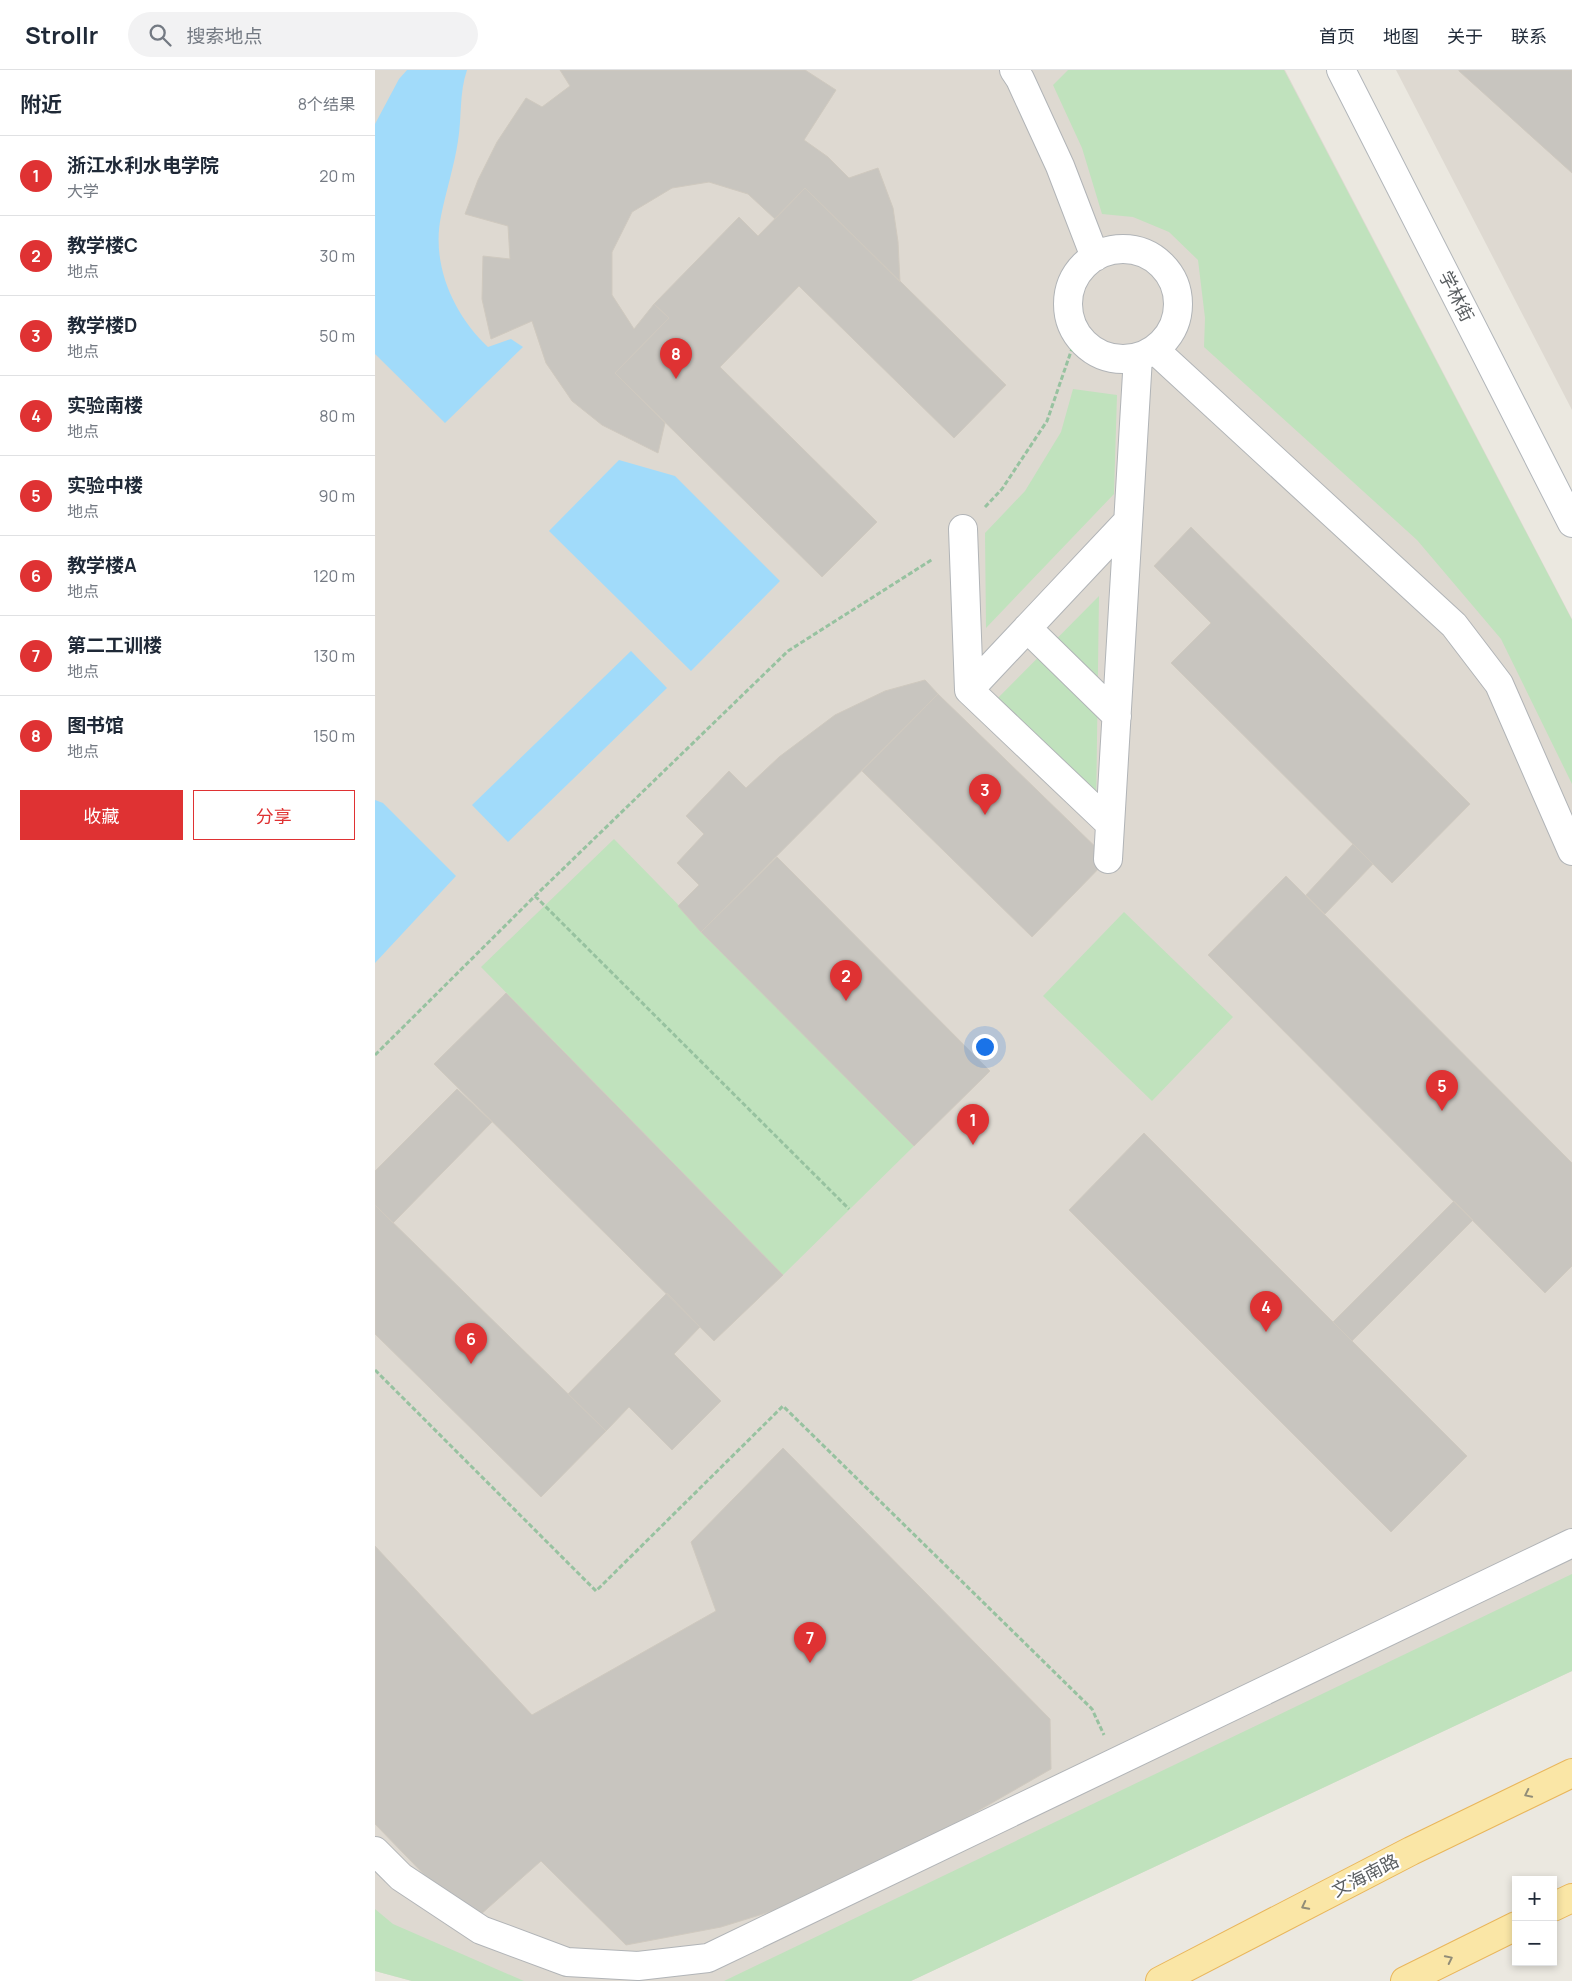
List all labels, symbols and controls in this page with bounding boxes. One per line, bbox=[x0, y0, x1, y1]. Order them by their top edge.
search box bbox=[128, 12, 478, 57]
text: Strollr bbox=[25, 18, 98, 51]
icon: search bbox=[146, 21, 174, 49]
text: 搜索地点 bbox=[186, 23, 262, 49]
text: 首页 bbox=[1319, 24, 1355, 48]
text: 地图 bbox=[1383, 24, 1419, 48]
text: 关于 bbox=[1447, 24, 1483, 48]
text: 联系 bbox=[1511, 24, 1547, 48]
text: 附近 bbox=[20, 90, 62, 118]
text: 8个结果 bbox=[298, 93, 355, 115]
text: 浙江水利水电学院 bbox=[67, 152, 219, 178]
text: 1 bbox=[32, 165, 40, 187]
text: 20 m bbox=[319, 165, 355, 187]
text: 大学 bbox=[67, 180, 99, 202]
text: 教学楼C bbox=[67, 232, 138, 258]
text: 2 bbox=[31, 245, 41, 267]
text: 30 m bbox=[320, 245, 355, 267]
text: 地点 bbox=[67, 260, 99, 282]
street label: 学林街 bbox=[1434, 266, 1480, 326]
text: 教学楼D bbox=[67, 312, 137, 338]
text: 3 bbox=[31, 325, 41, 347]
text: 50 m bbox=[319, 325, 355, 347]
pin: 8 bbox=[660, 338, 692, 379]
text: 地点 bbox=[67, 340, 99, 362]
text: 实验南楼 bbox=[67, 392, 143, 418]
text: 4 bbox=[31, 405, 41, 427]
text: 80 m bbox=[319, 405, 355, 427]
text: 地点 bbox=[67, 420, 99, 442]
text: 实验中楼 bbox=[67, 472, 143, 498]
text: 5 bbox=[31, 485, 41, 507]
text: 90 m bbox=[319, 485, 355, 507]
text: 地点 bbox=[67, 500, 99, 522]
text: 教学楼A bbox=[67, 552, 137, 578]
text: 6 bbox=[31, 565, 41, 587]
text: 120 m bbox=[313, 565, 355, 587]
text: 地点 bbox=[67, 580, 99, 602]
text: 第二工训楼 bbox=[67, 632, 162, 658]
text: 7 bbox=[32, 645, 40, 667]
text: 130 m bbox=[313, 645, 355, 667]
text: 地点 bbox=[67, 660, 99, 682]
text: 图书馆 bbox=[67, 712, 124, 738]
text: 8 bbox=[31, 725, 41, 747]
text: 150 m bbox=[313, 725, 355, 747]
text: 地点 bbox=[67, 740, 99, 762]
pin: 3 bbox=[969, 774, 1001, 815]
button: 收藏 bbox=[20, 790, 183, 840]
button: 分享 bbox=[193, 790, 355, 840]
pin: 2 bbox=[830, 960, 862, 1001]
your location bbox=[972, 1034, 998, 1060]
pin: 5 bbox=[1426, 1070, 1458, 1111]
pin: 1 bbox=[957, 1104, 989, 1145]
pin: 4 bbox=[1250, 1291, 1282, 1332]
pin: 6 bbox=[455, 1323, 487, 1364]
pin: 7 bbox=[794, 1622, 826, 1663]
one-way arrow bbox=[1524, 1788, 1533, 1799]
street label: 文海南路 bbox=[1327, 1848, 1403, 1902]
map controls bbox=[1512, 1876, 1557, 1966]
button: + bbox=[1512, 1876, 1557, 1921]
one-way arrow bbox=[1301, 1900, 1310, 1910]
button: − bbox=[1512, 1921, 1557, 1966]
one-way arrow bbox=[1443, 1955, 1452, 1965]

